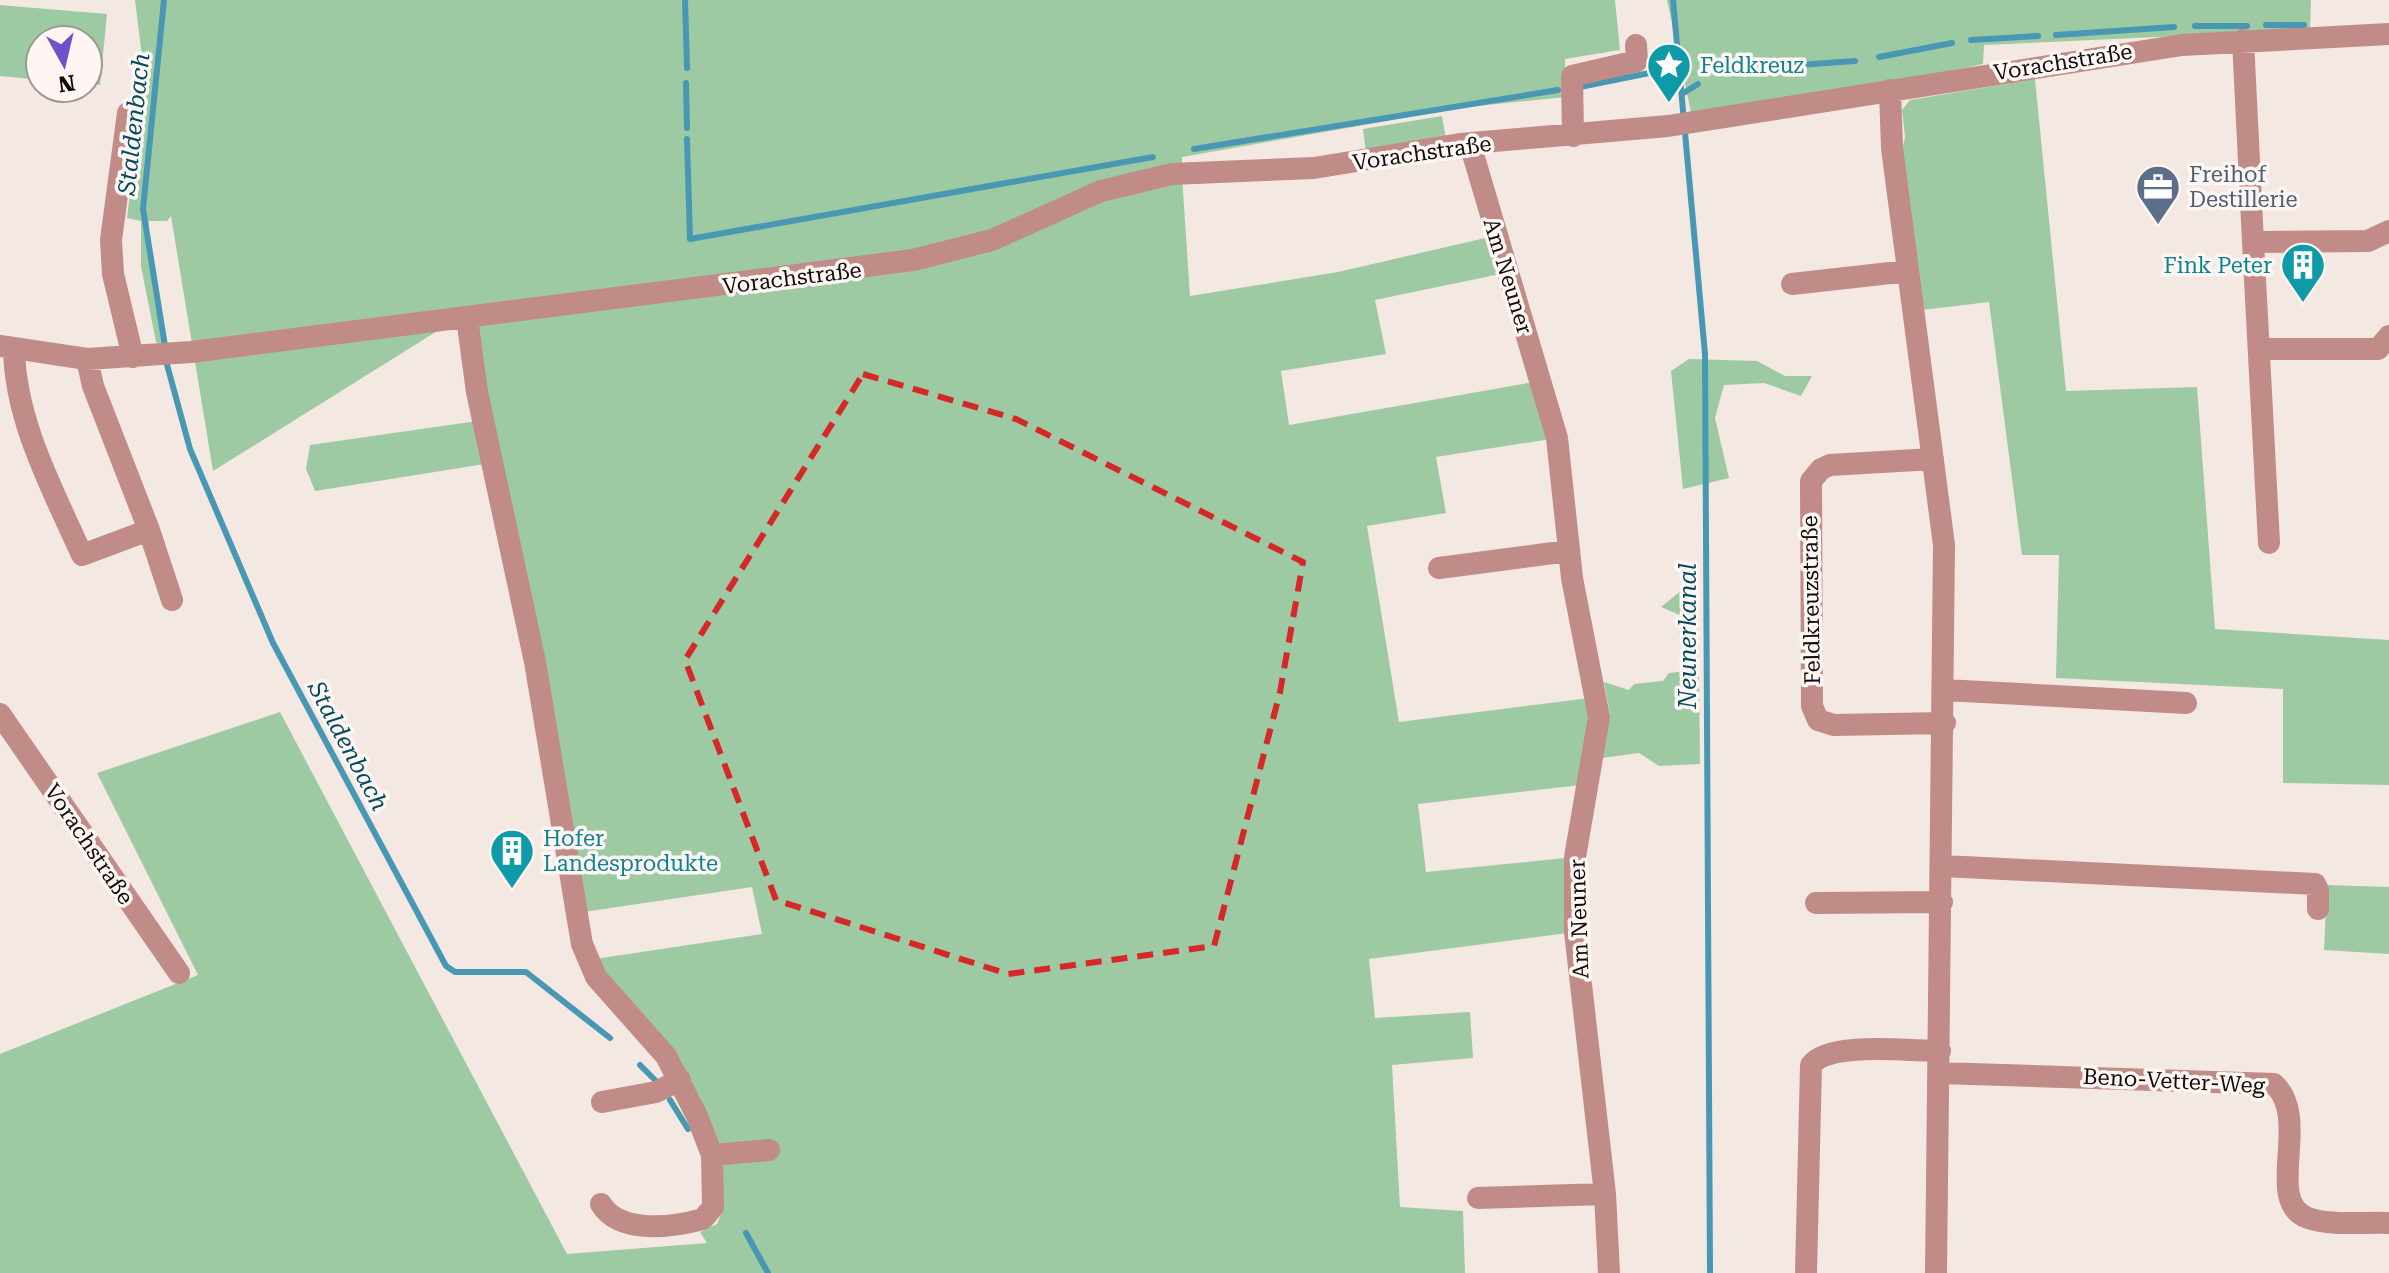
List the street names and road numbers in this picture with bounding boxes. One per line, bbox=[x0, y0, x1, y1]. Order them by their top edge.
street label: Vorachstraße bbox=[1992, 39, 2134, 85]
street label: Vorachstraße bbox=[1351, 131, 1493, 175]
street label: Am Neuner bbox=[1479, 215, 1537, 337]
street label: Vorachstraße bbox=[721, 257, 863, 299]
street label: Feldkreuzstraße bbox=[1797, 515, 1825, 685]
street label: Vorachstraße bbox=[40, 779, 138, 909]
street label: Am Neuner bbox=[1564, 859, 1594, 979]
street label: Beno-Vetter-Weg bbox=[2082, 1064, 2266, 1098]

